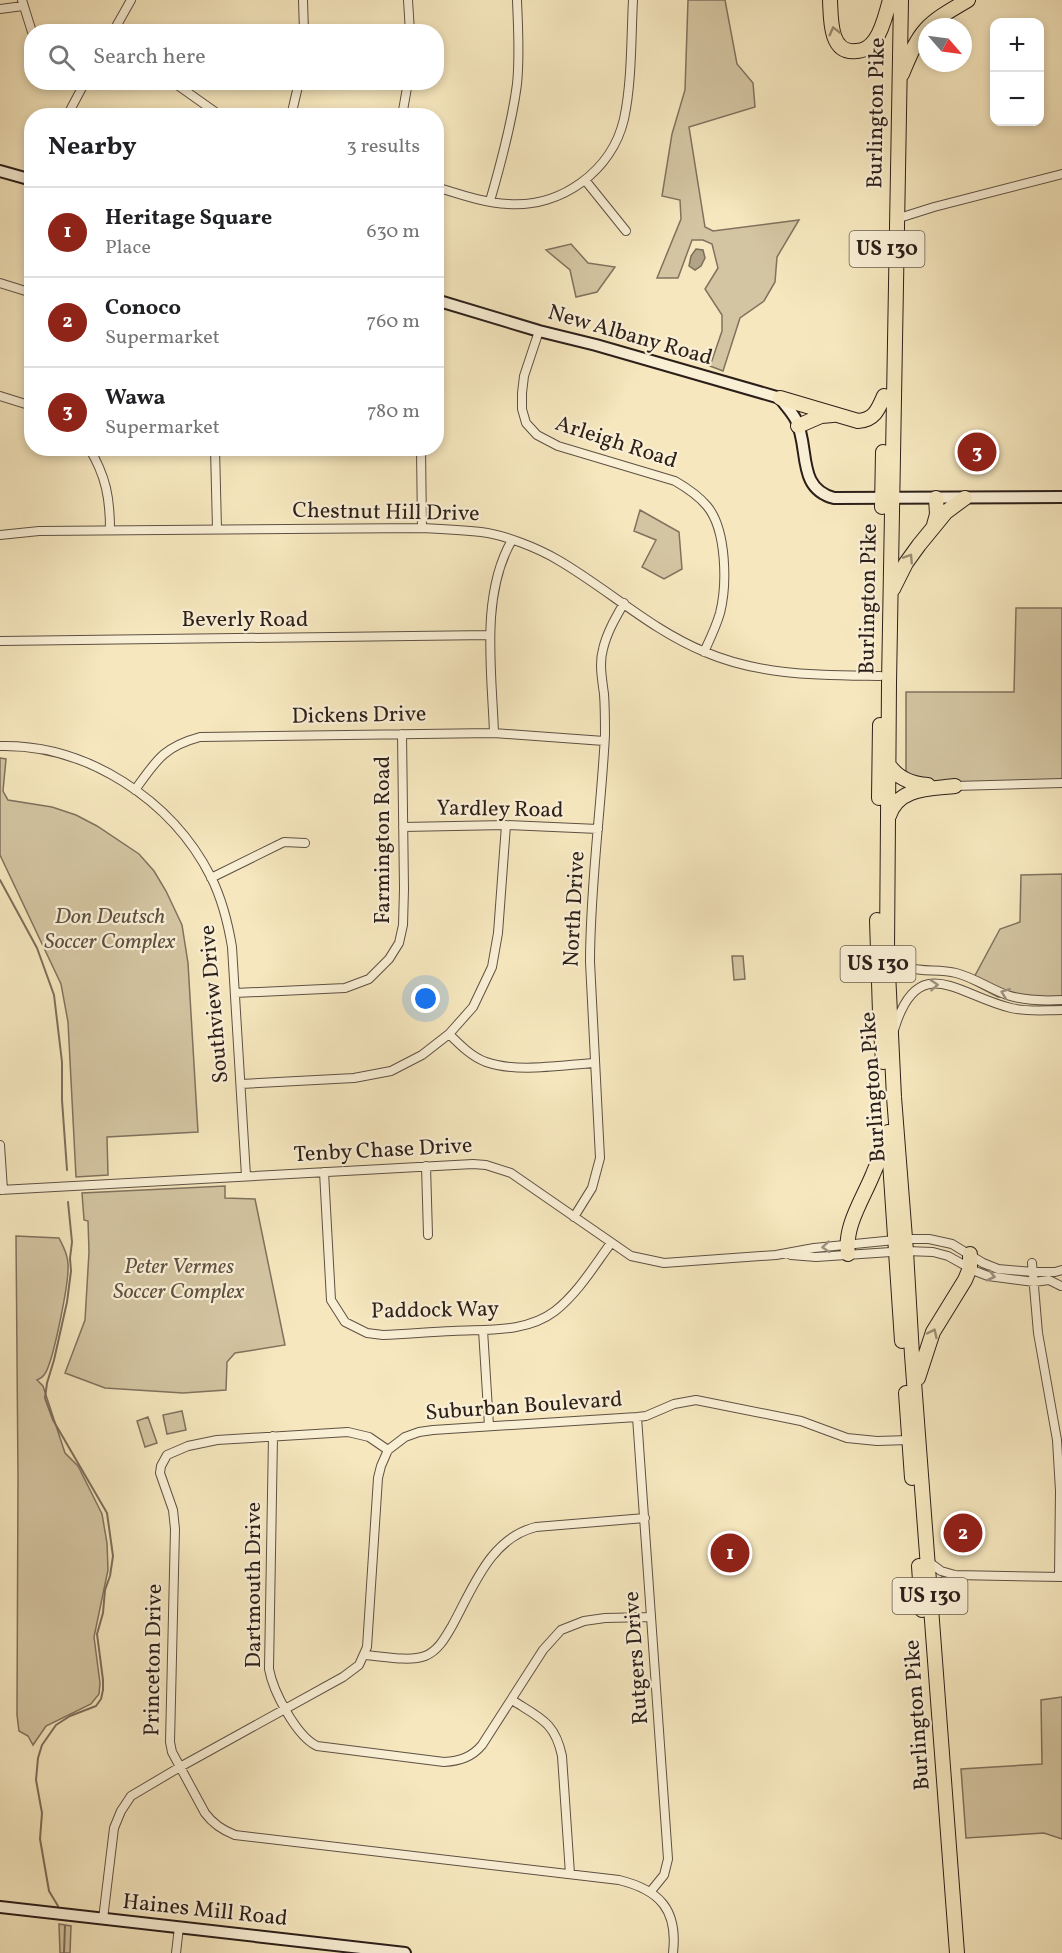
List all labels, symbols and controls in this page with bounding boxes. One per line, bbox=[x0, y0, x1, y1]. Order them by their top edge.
north arrow bbox=[918, 18, 972, 72]
map controls bbox=[990, 18, 1044, 126]
button: + bbox=[990, 18, 1044, 72]
search box bbox=[24, 24, 444, 90]
one-way arrow bbox=[828, 26, 841, 36]
street label: Burlington Pike bbox=[860, 37, 894, 189]
icon: search bbox=[45, 41, 78, 74]
text: Search here bbox=[93, 42, 206, 73]
button: − bbox=[990, 72, 1044, 126]
text: Nearby bbox=[48, 129, 137, 165]
text: 3 results bbox=[346, 133, 420, 161]
text: Heritage Square bbox=[105, 203, 272, 234]
text: 1 bbox=[63, 218, 72, 246]
text: 630 m bbox=[367, 218, 420, 246]
road number: US 130 bbox=[850, 231, 924, 267]
text: Place bbox=[105, 234, 151, 262]
text: Conoco bbox=[105, 293, 181, 324]
street label: New Albany Road bbox=[544, 298, 716, 374]
text: 2 bbox=[62, 308, 73, 336]
text: 760 m bbox=[366, 308, 420, 336]
text: Supermarket bbox=[105, 324, 220, 352]
text: Wawa bbox=[105, 383, 166, 414]
text: 3 bbox=[62, 398, 73, 426]
text: 780 m bbox=[367, 398, 420, 426]
street label: Arleigh Road bbox=[551, 409, 681, 477]
text: Supermarket bbox=[105, 414, 220, 442]
pin: 3 bbox=[958, 430, 996, 474]
street label: Chestnut Hill Drive bbox=[292, 496, 480, 530]
street label: Burlington Pike bbox=[852, 523, 886, 675]
one-way arrow bbox=[902, 554, 914, 564]
street label: Beverly Road bbox=[182, 605, 308, 636]
street label: Dickens Drive bbox=[291, 699, 427, 733]
street label: Farmington Road bbox=[368, 756, 399, 924]
street label: Yardley Road bbox=[436, 793, 564, 827]
street label: North Drive bbox=[556, 850, 594, 968]
park label: Don Deutsch Soccer Complex bbox=[44, 902, 176, 958]
street label: Southview Drive bbox=[193, 923, 237, 1085]
road number: US 130 bbox=[840, 946, 916, 982]
one-way arrow bbox=[930, 978, 939, 991]
your location bbox=[411, 984, 440, 1013]
one-way arrow bbox=[1000, 988, 1011, 1000]
street label: Burlington Pike bbox=[853, 1011, 895, 1163]
street label: Tenby Chase Drive bbox=[293, 1131, 473, 1171]
one-way arrow bbox=[822, 1240, 831, 1253]
park label: Peter Vermes Soccer Complex bbox=[113, 1252, 245, 1308]
one-way arrow bbox=[985, 1269, 996, 1281]
street label: Paddock Way bbox=[371, 1294, 499, 1328]
one-way arrow bbox=[926, 1329, 938, 1340]
street label: Suburban Boulevard bbox=[424, 1385, 624, 1429]
street label: Dartmouth Drive bbox=[239, 1502, 270, 1668]
pin: 2 bbox=[944, 1510, 982, 1556]
pin: 1 bbox=[710, 1530, 750, 1576]
road number: US 130 bbox=[892, 1578, 968, 1614]
street label: Princeton Drive bbox=[137, 1583, 171, 1737]
street label: Rutgers Drive bbox=[617, 1590, 657, 1726]
street label: Burlington Pike bbox=[897, 1639, 939, 1791]
street label: Haines Mill Road bbox=[121, 1887, 289, 1935]

